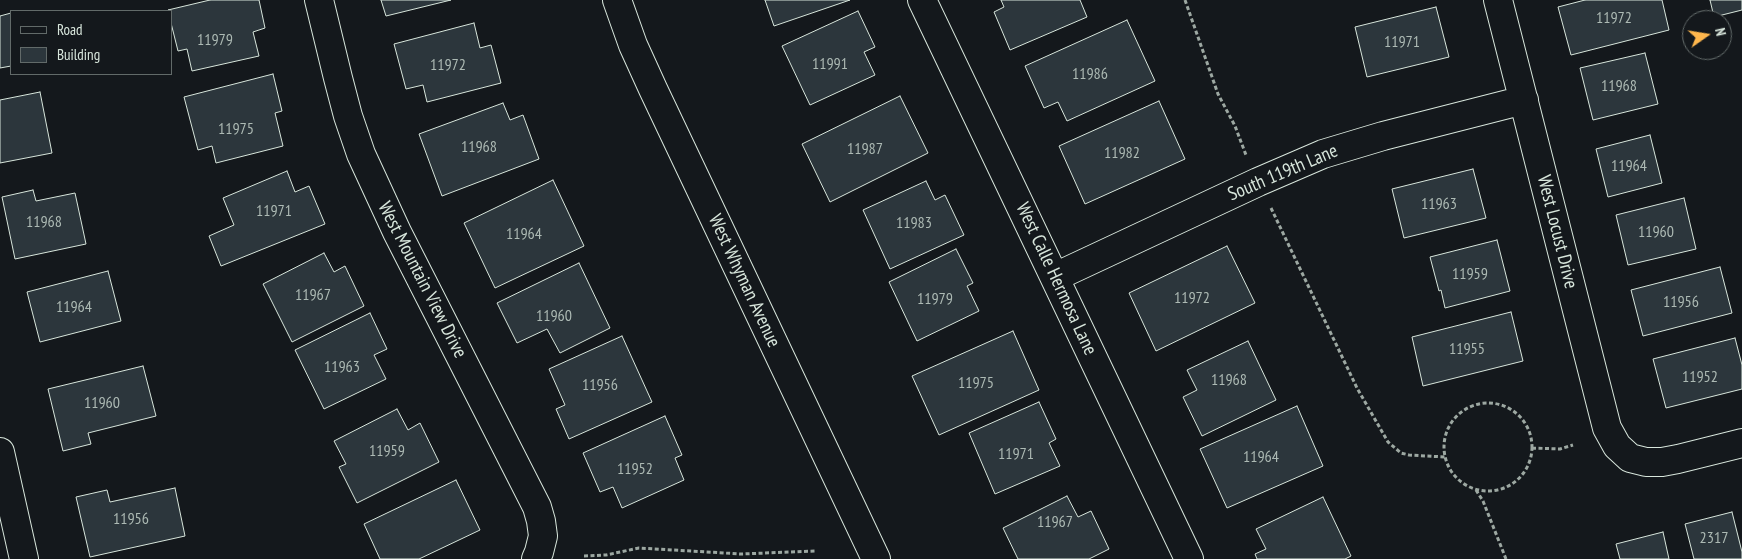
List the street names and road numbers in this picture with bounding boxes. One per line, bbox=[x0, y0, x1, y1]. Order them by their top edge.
street label: South 119th Lane bbox=[1225, 140, 1341, 206]
street label: West Locust Drive bbox=[1532, 173, 1582, 291]
street label: West Mountain View Drive bbox=[373, 198, 471, 362]
street label: West Calle Hermosa Lane bbox=[1011, 199, 1101, 359]
street label: West Whyman Avenue bbox=[703, 211, 785, 351]

